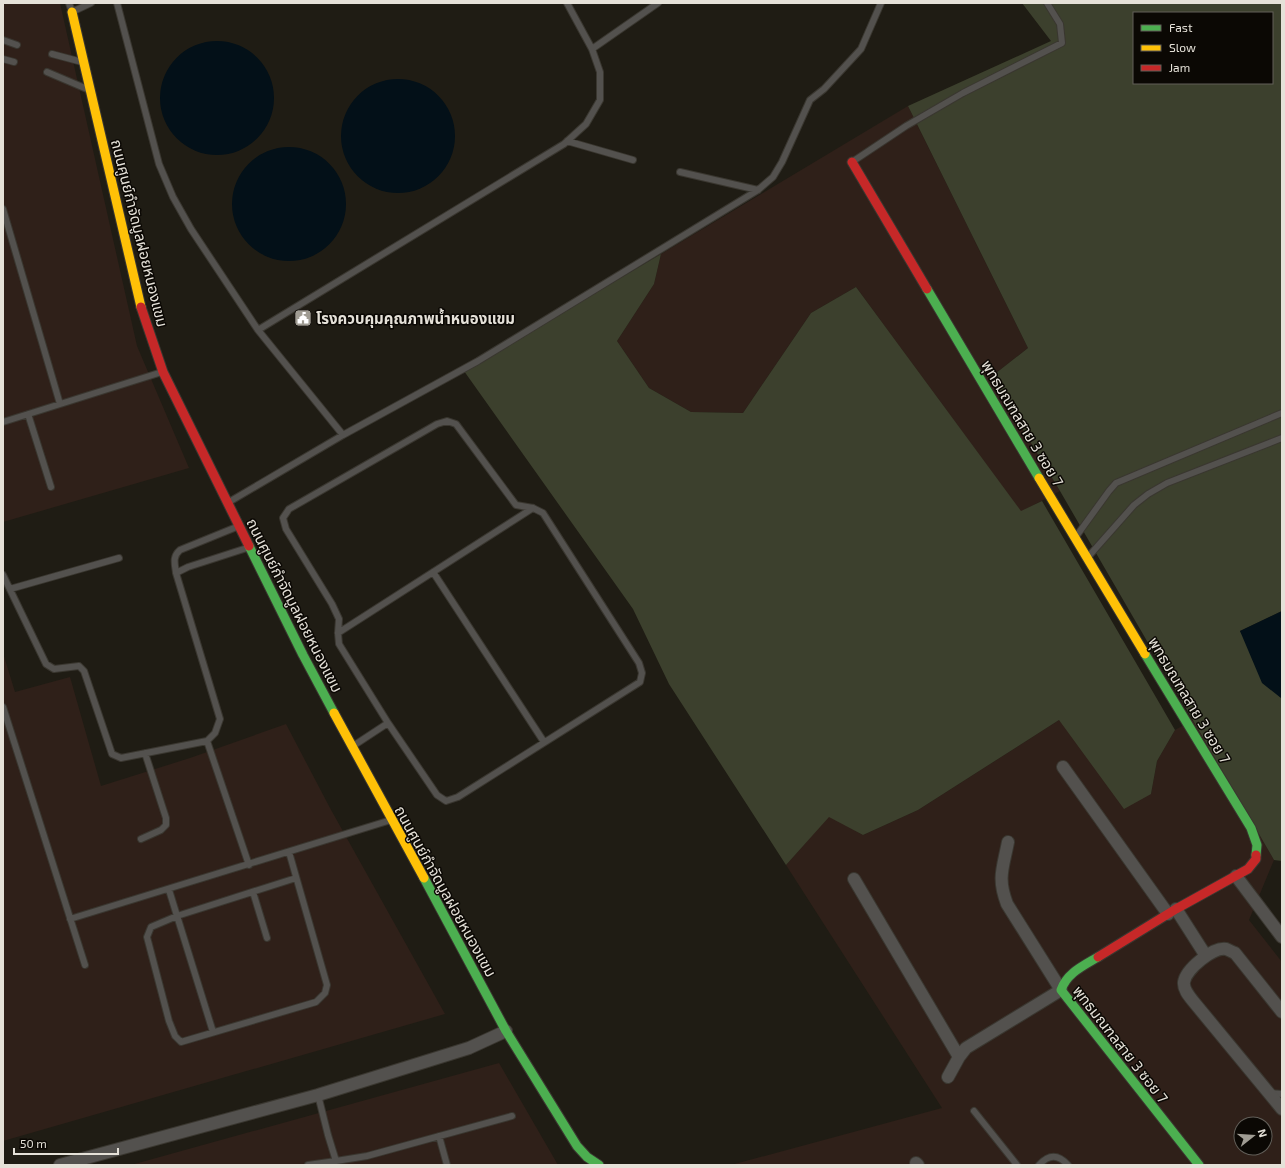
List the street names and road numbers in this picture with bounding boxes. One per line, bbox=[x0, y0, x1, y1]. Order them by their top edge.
street label: ถนนศูนย์กำจัดมูลฝอยหนองแขม bbox=[107, 137, 172, 329]
street label: พุทธมณฑลสาย 3 ซอย 7 bbox=[977, 357, 1068, 490]
street label: ถนนศูนย์กำจัดมูลฝอยหนองแขม bbox=[242, 515, 347, 695]
street label: พุทธมณฑลสาย 3 ซอย 7 bbox=[1144, 634, 1235, 767]
street label: ถนนศูนย์กำจัดมูลฝอยหนองแขม bbox=[391, 802, 501, 980]
street label: พุทธมณฑลสาย 3 ซอย 7 bbox=[1069, 982, 1173, 1107]

